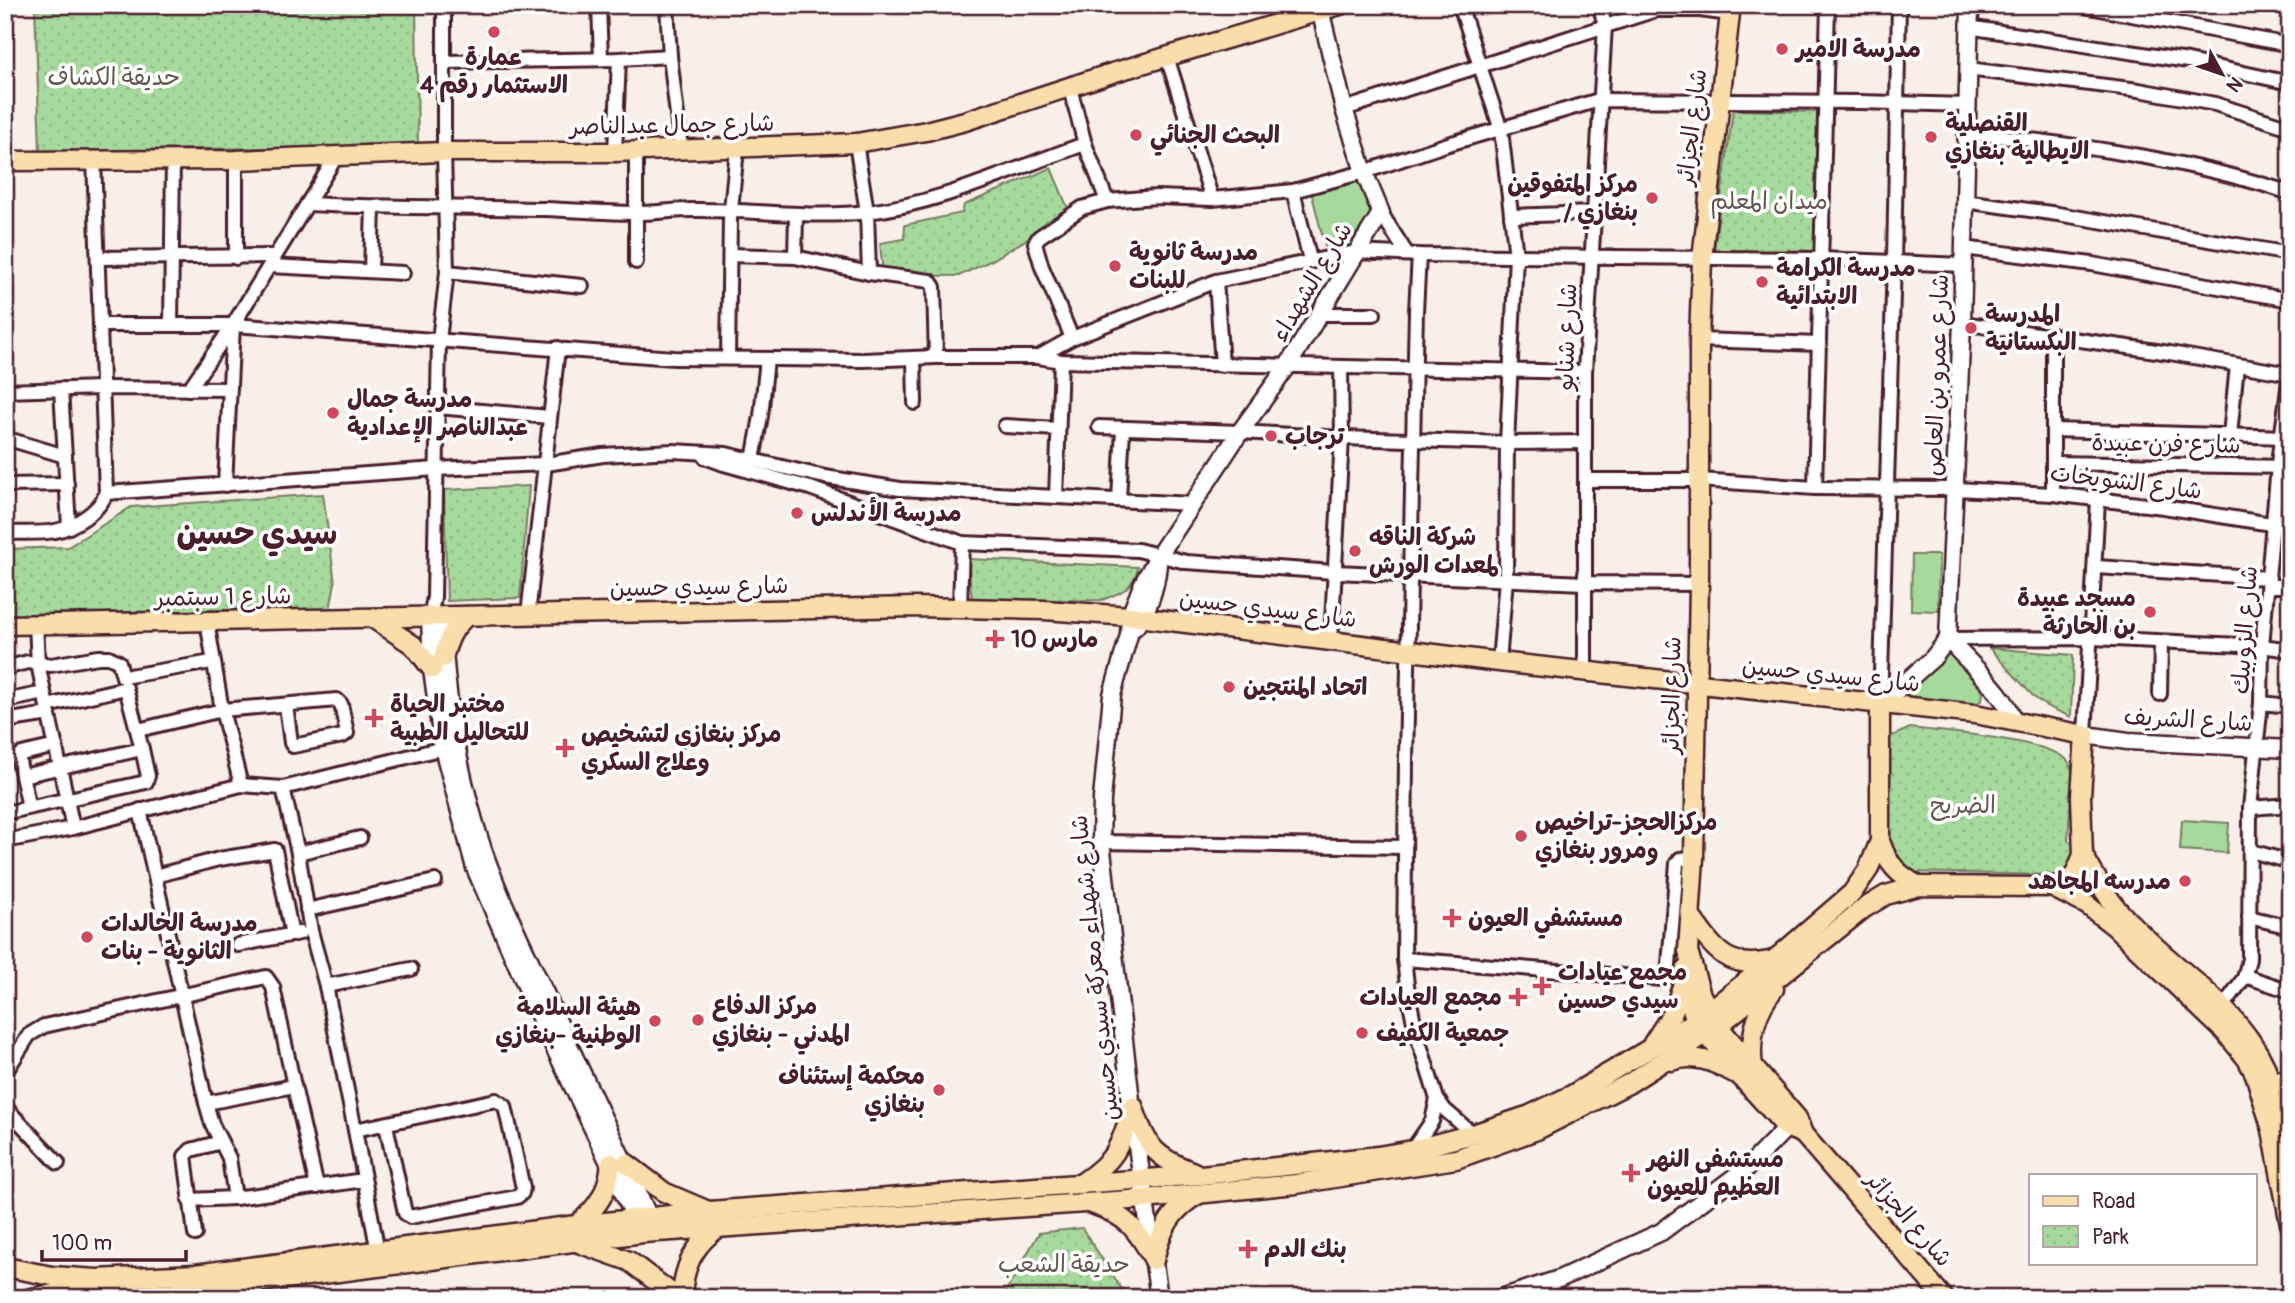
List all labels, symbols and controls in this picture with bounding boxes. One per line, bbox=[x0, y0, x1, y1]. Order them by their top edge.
marker: عمارة الاستثمار رقم 4 bbox=[486, 24, 502, 40]
place label: مدرسة الامير bbox=[1794, 35, 1921, 64]
north arrow bbox=[2186, 38, 2256, 108]
marker: مدرسة الامير bbox=[1774, 41, 1790, 57]
place label: عمارة الاستثمار رقم 4 bbox=[420, 43, 568, 103]
park label: حديقة الكشاف bbox=[48, 63, 180, 92]
street label: شارع الجزائر bbox=[1670, 67, 1716, 189]
text: N bbox=[2221, 72, 2248, 97]
street label: شارع جمال عبدالناصر bbox=[567, 109, 775, 143]
place label: القنصلية الايطالية بنغازي bbox=[1945, 109, 2089, 169]
place label: البحث الجنائي bbox=[1150, 121, 1280, 156]
marker: البحث الجنائي bbox=[1128, 127, 1144, 143]
marker: القنصلية الايطالية بنغازي bbox=[1923, 129, 1939, 145]
place label: مركز المتفوقين / بنغازي bbox=[1507, 170, 1638, 230]
park label: ميدان المعلم bbox=[1710, 187, 1828, 219]
marker: مركز المتفوقين / بنغازي bbox=[1644, 190, 1660, 206]
street label: شارع الشهداء bbox=[1265, 217, 1361, 348]
place label: مدرسة ثانوية للبنات bbox=[1129, 238, 1258, 295]
place label: مدرسة الكرامة الابتدائية bbox=[1776, 254, 1916, 311]
marker: مدرسة ثانوية للبنات bbox=[1107, 258, 1123, 274]
street label: شارع عمرو بن العاص bbox=[1919, 273, 1957, 477]
marker: مدرسة الكرامة الابتدائية bbox=[1754, 274, 1770, 290]
street label: شارع شنابو bbox=[1551, 283, 1585, 392]
place label: المدرسة البكستانية bbox=[1985, 300, 2077, 357]
marker: المدرسة البكستانية bbox=[1963, 320, 1979, 336]
place label: مدرسة جمال عبدالناصر الإعدادية bbox=[347, 385, 528, 443]
marker: مدرسة جمال عبدالناصر الإعدادية bbox=[325, 405, 341, 421]
place label: ترجاب bbox=[1285, 422, 1345, 451]
marker: ترجاب bbox=[1263, 428, 1279, 444]
street label: شارع فرن عبيدة bbox=[2091, 428, 2241, 462]
street label: شارع الشويخات bbox=[2048, 458, 2204, 508]
place label: مدرسة الأندلس bbox=[811, 496, 962, 528]
marker: مدرسة الأندلس bbox=[789, 505, 805, 521]
district label: سيدي حسين bbox=[177, 514, 337, 557]
place label: شركة الناقه لمعدات الورش bbox=[1369, 523, 1499, 581]
marker: شركة الناقه لمعدات الورش bbox=[1347, 543, 1363, 559]
street label: شارع الزوبيك bbox=[2226, 565, 2266, 695]
street label: شارع سيدي حسين bbox=[609, 571, 789, 605]
street label: شارع 1 سبتمبر bbox=[152, 581, 292, 615]
street label: شارع سيدي حسين bbox=[1177, 584, 1358, 636]
place label: مسجد عبيدة بن الحارثة bbox=[2017, 584, 2136, 641]
marker: مسجد عبيدة بن الحارثة bbox=[2142, 604, 2158, 620]
place label: 10 مارس bbox=[1011, 625, 1099, 654]
marker: 10 مارس bbox=[985, 629, 1005, 649]
street label: شارع الجزائر bbox=[1656, 636, 1690, 756]
street label: شارع سيدي حسين bbox=[1740, 651, 1921, 701]
place label: اتحاد المنتجين bbox=[1243, 673, 1367, 702]
marker: اتحاد المنتجين bbox=[1221, 679, 1237, 695]
place label: مختبر الحياة للتحاليل الطبية bbox=[390, 690, 529, 747]
street label: شارع الشريف bbox=[2123, 702, 2253, 740]
marker: مختبر الحياة للتحاليل الطبية bbox=[364, 708, 384, 728]
place label: مركز بنغازي لتشخيص وعلاج السكري bbox=[581, 720, 782, 780]
marker: مركز بنغازي لتشخيص وعلاج السكري bbox=[555, 738, 575, 758]
park label: الضريح bbox=[1930, 791, 1996, 821]
place label: مركزالحجز-تراخيص ومرور بنغازي bbox=[1535, 808, 1717, 868]
street label: شارع شهداء معركة سيدي حسين bbox=[1065, 813, 1127, 1122]
marker: مركزالحجز-تراخيص ومرور بنغازي bbox=[1513, 828, 1529, 844]
place label: مدرسه المجاهد bbox=[2028, 867, 2171, 896]
marker: مدرسه المجاهد bbox=[2177, 873, 2193, 889]
place label: مستشفي العيون bbox=[1468, 904, 1623, 939]
marker: مستشفي العيون bbox=[1442, 908, 1462, 928]
place label: مدرسة الخالدات الثانوية - بنات bbox=[101, 909, 258, 967]
marker: مدرسة الخالدات الثانوية - بنات bbox=[79, 929, 95, 945]
place label: مجمع عيادات سيدي حسين bbox=[1558, 958, 1687, 1018]
marker: مجمع عيادات سيدي حسين bbox=[1532, 976, 1552, 996]
place label: مجمع العيادات bbox=[1360, 983, 1502, 1014]
marker: مجمع العيادات bbox=[1508, 987, 1528, 1007]
place label: مركز الدفاع المدني - بنغازي bbox=[712, 992, 850, 1055]
place label: هيئة السلامة الوطنية -بنغازي bbox=[495, 993, 641, 1053]
marker: مركز الدفاع المدني - بنغازي bbox=[690, 1012, 706, 1028]
marker: هيئة السلامة الوطنية -بنغازي bbox=[647, 1013, 663, 1029]
place label: جمعية الكفيف bbox=[1376, 1019, 1509, 1048]
marker: جمعية الكفيف bbox=[1354, 1025, 1370, 1041]
place label: محكمة إستئناف بنغازي bbox=[778, 1062, 925, 1122]
marker: محكمة إستئناف بنغازي bbox=[931, 1082, 947, 1098]
place label: مستشفى النهر العظيم للعيون bbox=[1645, 1145, 1784, 1205]
marker: مستشفى النهر العظيم للعيون bbox=[1621, 1163, 1641, 1183]
street label: شارع الجزائر bbox=[1857, 1164, 1958, 1274]
legend bbox=[2029, 1174, 2256, 1264]
text: Road bbox=[2092, 1188, 2136, 1215]
scale bar bbox=[42, 1219, 186, 1263]
text: Park bbox=[2092, 1224, 2129, 1251]
text: 100 m bbox=[52, 1230, 112, 1257]
place label: بنك الدم bbox=[1264, 1235, 1347, 1267]
marker: بنك الدم bbox=[1238, 1239, 1258, 1259]
park label: حديقة الشعب bbox=[998, 1250, 1130, 1279]

